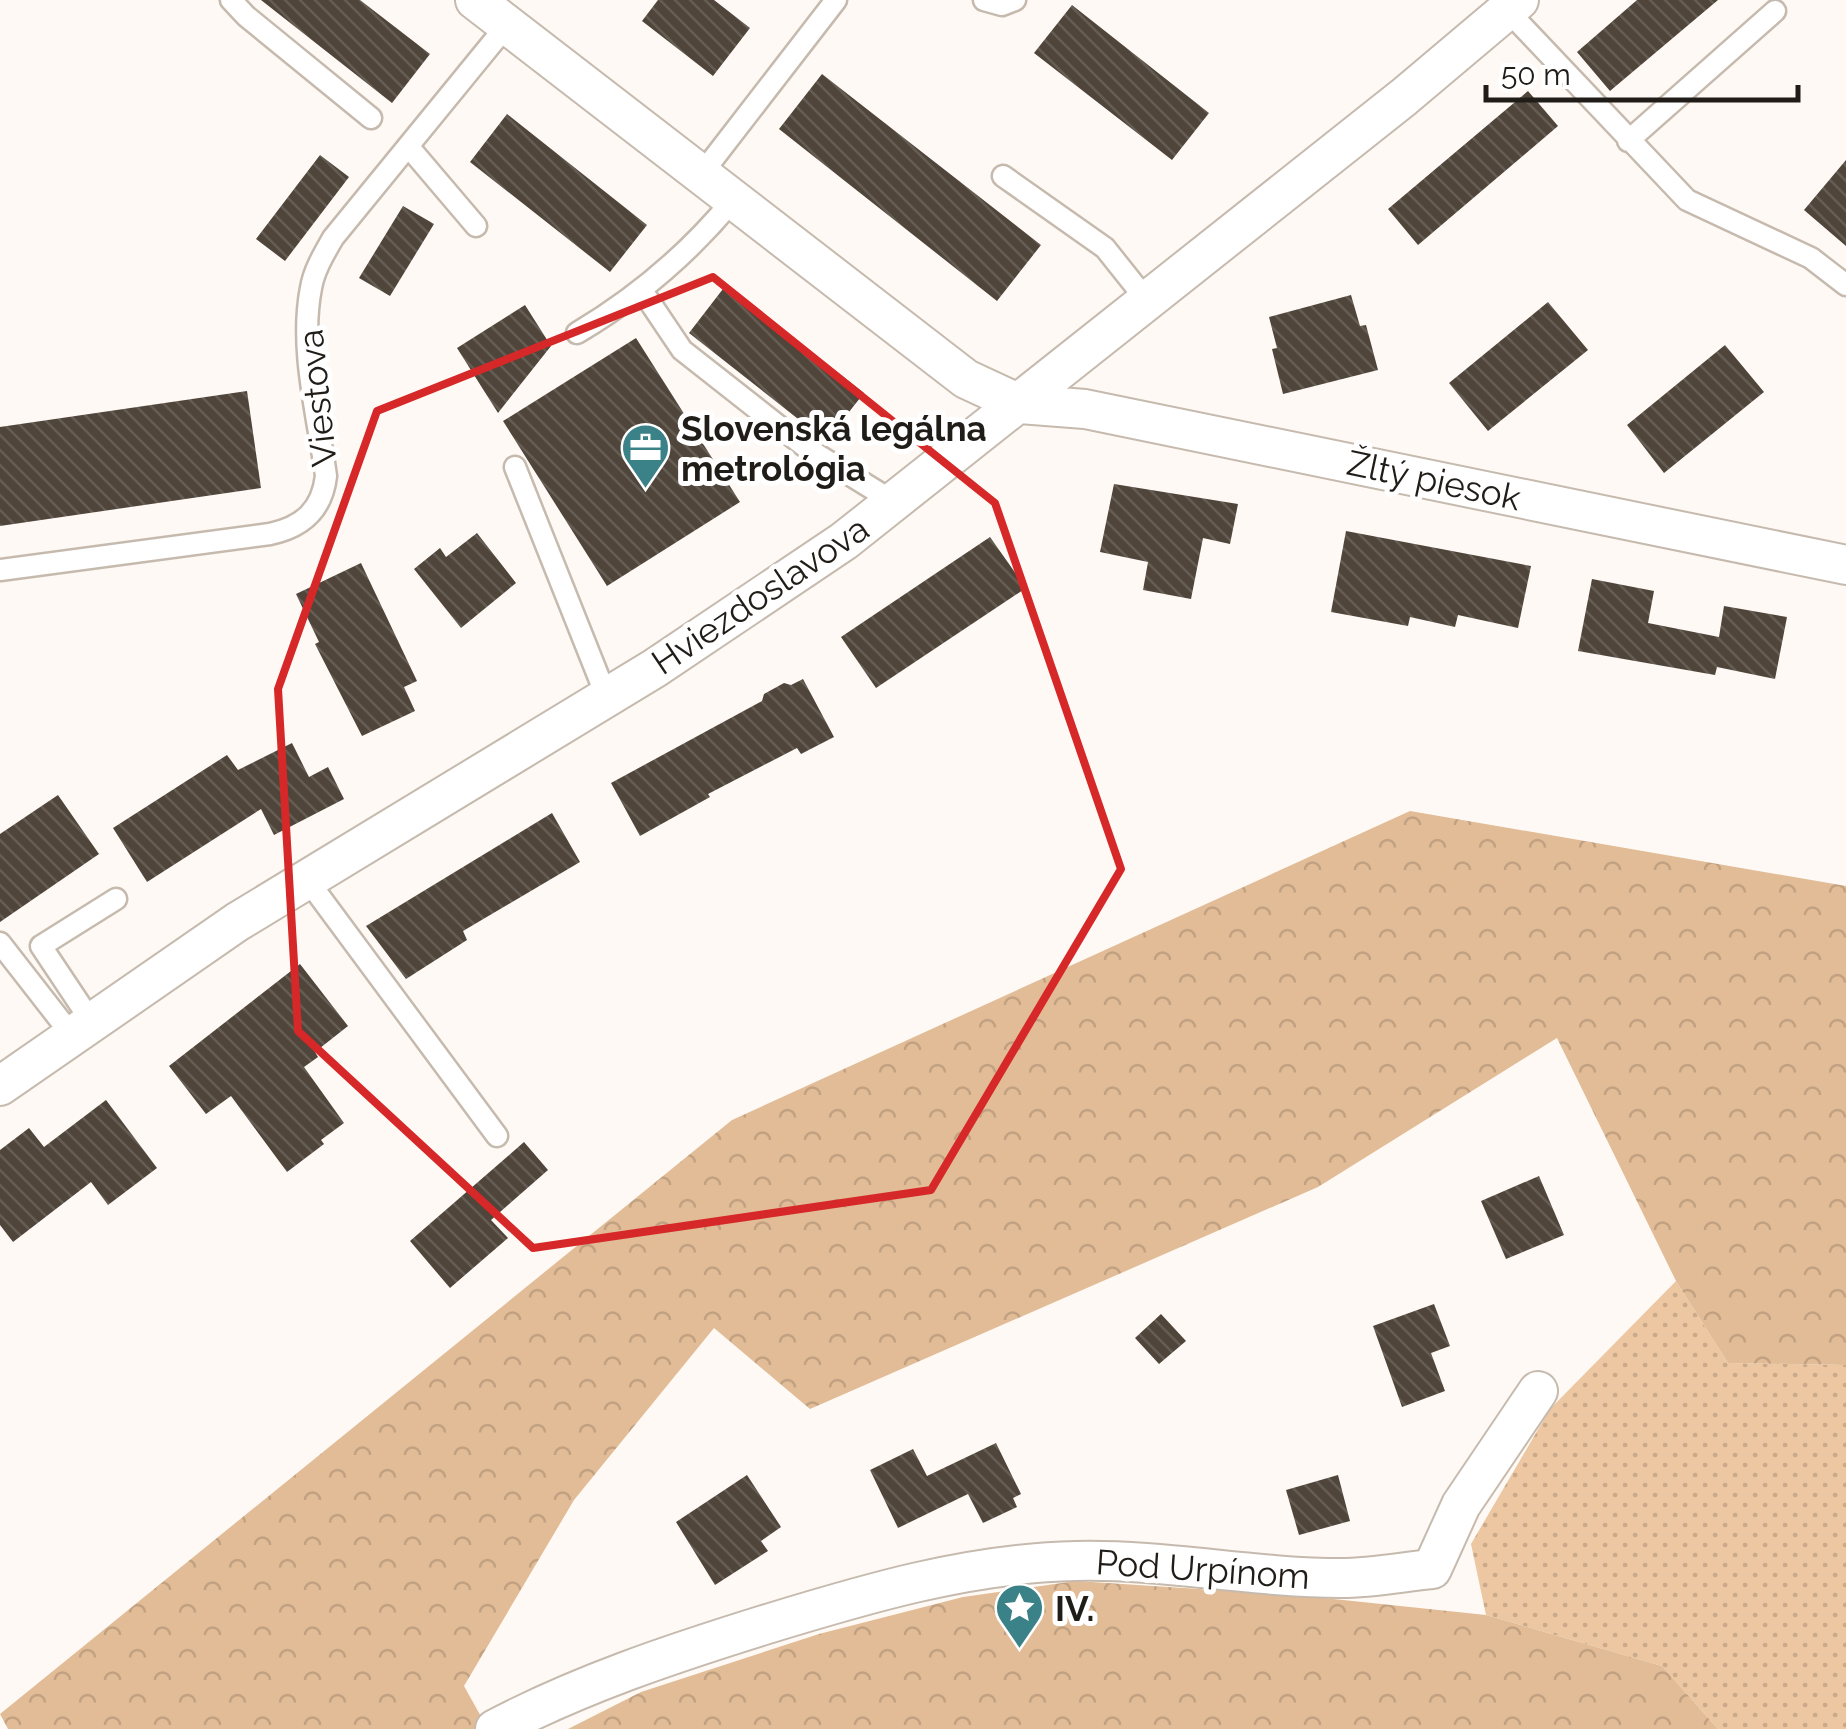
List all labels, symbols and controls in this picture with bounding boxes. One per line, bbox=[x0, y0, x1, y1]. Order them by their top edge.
scale bar bbox=[1486, 40, 1798, 102]
text: 50 m bbox=[1501, 57, 1571, 92]
street label: Viestova bbox=[289, 327, 345, 469]
place label: Slovenská legálna metrológia bbox=[681, 408, 987, 489]
office icon: Slovenská legálna metrológia bbox=[620, 422, 672, 490]
street label: Žltý piesok bbox=[1344, 442, 1525, 518]
street label: Hviezdoslavova bbox=[644, 507, 876, 683]
street label: Pod Urpínom bbox=[1095, 1541, 1311, 1597]
place icon: IV. bbox=[994, 1582, 1046, 1650]
place label: IV. bbox=[1055, 1588, 1094, 1629]

